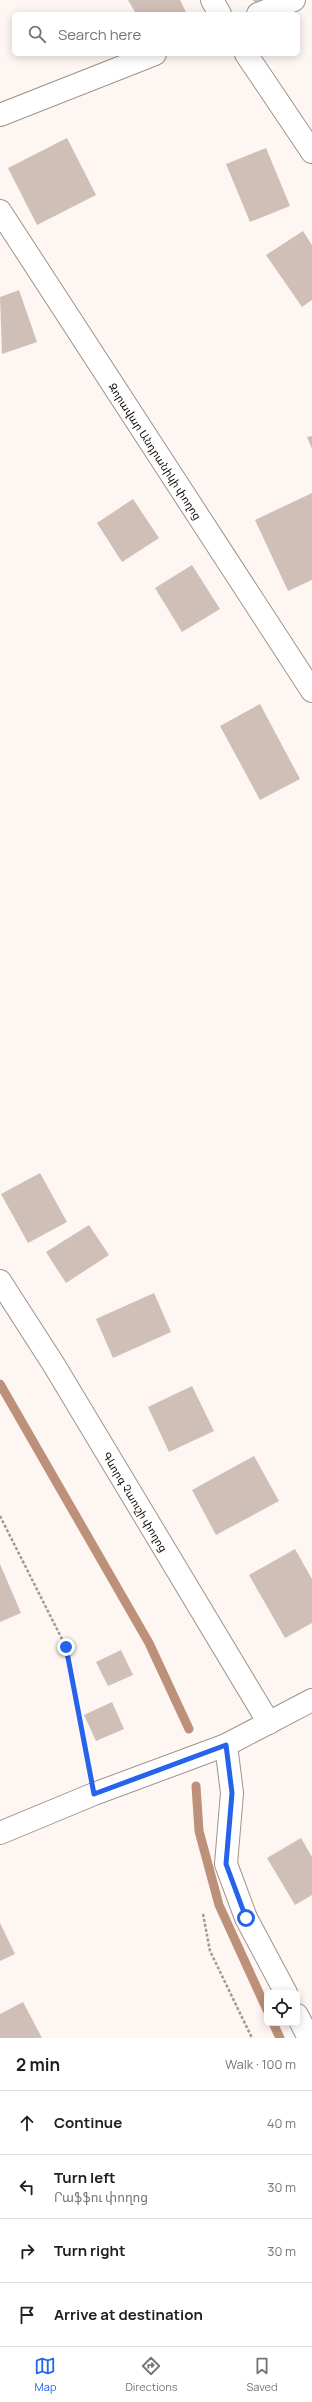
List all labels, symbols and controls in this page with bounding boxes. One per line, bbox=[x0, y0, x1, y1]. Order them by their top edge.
search box bbox=[12, 12, 300, 56]
icon: search bbox=[26, 23, 48, 45]
text: Search here bbox=[58, 24, 141, 45]
street label: Զորավար Անդրանիկի փողոց bbox=[106, 379, 206, 522]
street label: Գևորգ Չաուշի փողոց bbox=[100, 1449, 172, 1554]
route end bbox=[57, 1638, 75, 1656]
route start bbox=[237, 1909, 255, 1927]
map controls bbox=[264, 1990, 300, 2026]
button: locate bbox=[264, 1990, 300, 2026]
text: 2 min bbox=[16, 2053, 60, 2076]
text: Walk · 100 m bbox=[225, 2055, 296, 2073]
icon: ahead bbox=[16, 2112, 38, 2134]
text: Continue bbox=[54, 2112, 122, 2133]
text: 40 m bbox=[267, 2114, 296, 2132]
text: Turn left bbox=[54, 2167, 116, 2188]
icon: left bbox=[16, 2176, 38, 2198]
text: 30 m bbox=[267, 2178, 296, 2196]
text: Րաֆֆու փողոց bbox=[54, 2188, 148, 2206]
icon: right bbox=[16, 2240, 38, 2262]
text: Turn right bbox=[54, 2240, 125, 2261]
text: 30 m bbox=[267, 2242, 296, 2260]
icon: arrive bbox=[16, 2304, 38, 2326]
text: Arrive at destination bbox=[54, 2304, 203, 2325]
tab: Map bbox=[34, 2355, 56, 2394]
tab: Directions bbox=[125, 2355, 178, 2394]
tab: Saved bbox=[247, 2355, 278, 2394]

